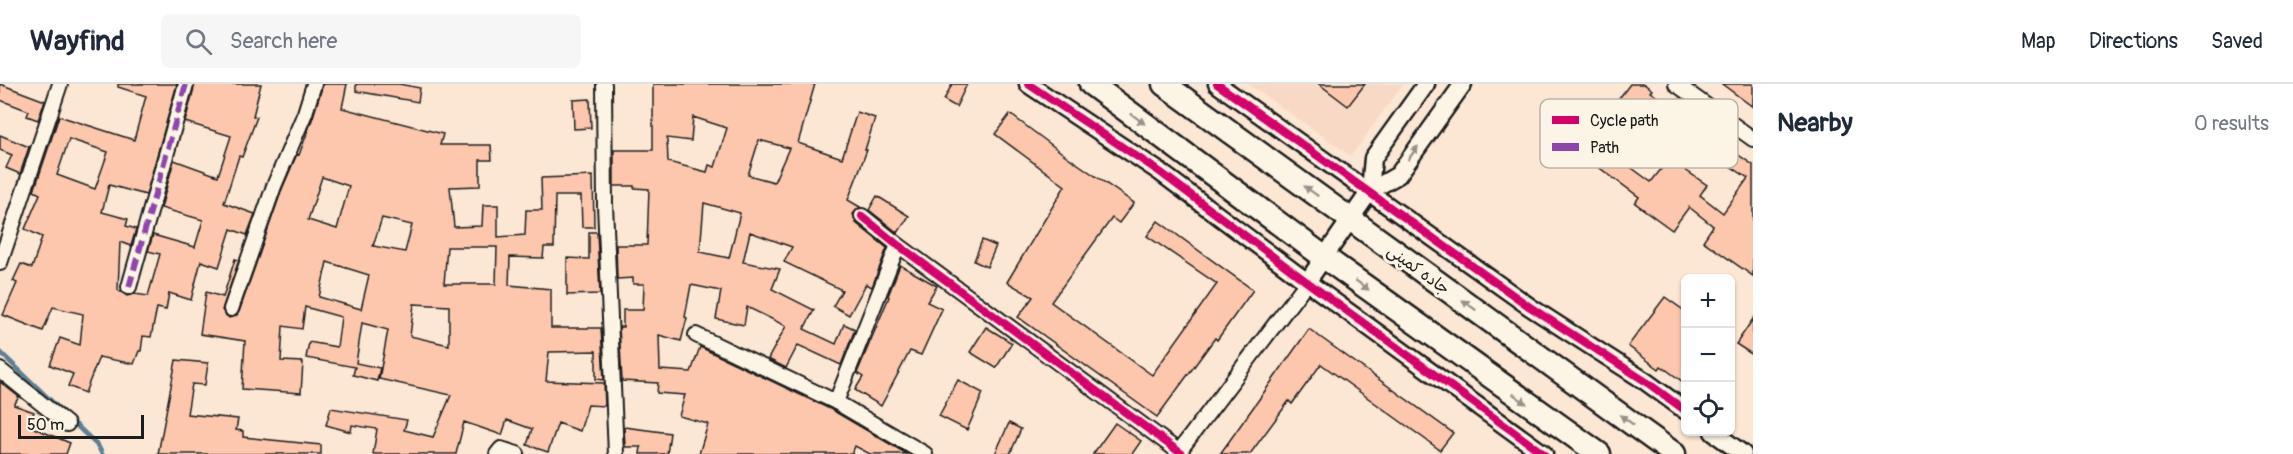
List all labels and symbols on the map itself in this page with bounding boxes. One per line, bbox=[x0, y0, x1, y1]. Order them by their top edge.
legend bbox=[1540, 99, 1738, 168]
text: Cycle path bbox=[1590, 111, 1658, 131]
one-way arrow bbox=[1129, 113, 1145, 125]
text: Path bbox=[1590, 138, 1619, 158]
one-way arrow bbox=[1407, 146, 1419, 162]
one-way arrow bbox=[1303, 185, 1319, 197]
street label: جاده کمپنی bbox=[1383, 241, 1453, 299]
one-way arrow bbox=[1354, 279, 1370, 291]
one-way arrow bbox=[1461, 300, 1476, 312]
one-way arrow bbox=[1512, 393, 1528, 405]
scale bar bbox=[18, 412, 144, 440]
one-way arrow bbox=[1619, 414, 1635, 426]

